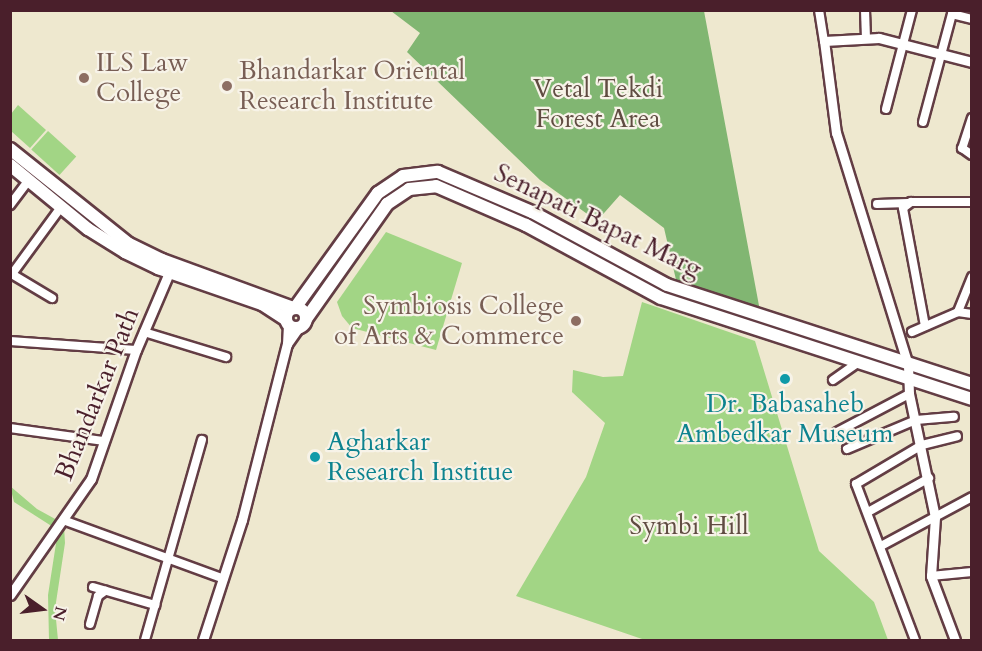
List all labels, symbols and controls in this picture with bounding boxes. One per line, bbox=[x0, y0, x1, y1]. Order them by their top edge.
place label: ILS Law College bbox=[96, 47, 188, 108]
place label: Bhandarkar Oriental Research Institute bbox=[239, 55, 465, 116]
marker: ILS Law College bbox=[77, 71, 91, 85]
park label: Vetal Tekdi Forest Area bbox=[533, 73, 663, 134]
marker: Bhandarkar Oriental Research Institute bbox=[220, 79, 234, 93]
street label: Senapati Bapat Marg bbox=[489, 157, 707, 285]
place label: Symbiosis College of Arts & Commerce bbox=[334, 290, 564, 352]
street label: Bhandarkar Path bbox=[48, 303, 146, 485]
marker: Symbiosis College of Arts & Commerce bbox=[569, 314, 583, 328]
marker: Dr. Babasaheb Ambedkar Museum bbox=[778, 372, 792, 386]
place label: Dr. Babasaheb Ambedkar Museum bbox=[676, 388, 894, 449]
place label: Agharkar Research Institue bbox=[327, 426, 513, 488]
marker: Agharkar Research Institue bbox=[308, 450, 322, 464]
park label: Symbi Hill bbox=[629, 510, 749, 542]
north arrow bbox=[12, 579, 72, 639]
text: N bbox=[47, 604, 72, 623]

